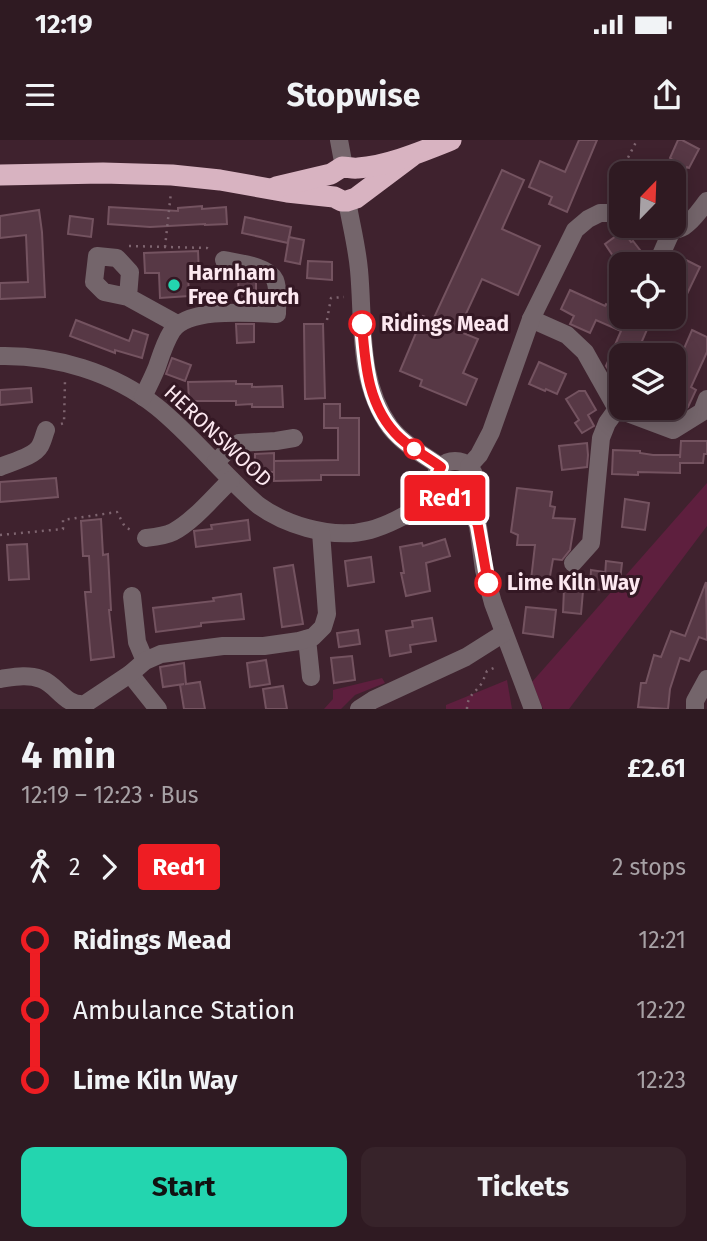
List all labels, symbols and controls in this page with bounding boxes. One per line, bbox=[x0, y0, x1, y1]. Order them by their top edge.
text: 12:19 bbox=[35, 9, 93, 40]
icon: menu bbox=[21, 76, 59, 114]
text: Stopwise bbox=[287, 76, 420, 114]
icon: share bbox=[648, 76, 686, 114]
north arrow bbox=[609, 161, 686, 238]
map controls bbox=[609, 161, 686, 420]
button: locate bbox=[609, 252, 686, 329]
place label: Harnham Free Church bbox=[188, 260, 299, 310]
marker: Harnham Free Church bbox=[166, 277, 182, 293]
marker: Ridings Mead bbox=[349, 311, 375, 337]
place label: Ridings Mead bbox=[381, 311, 509, 337]
button: layers bbox=[609, 343, 686, 420]
street label: HERONSWOOD bbox=[159, 379, 277, 493]
unlabelled marker bbox=[404, 439, 424, 459]
line badge: Red1 bbox=[396, 475, 494, 521]
text: Red1 bbox=[418, 484, 472, 512]
marker: Lime Kiln Way bbox=[475, 570, 501, 596]
place label: Lime Kiln Way bbox=[507, 570, 640, 596]
text: 4 min bbox=[21, 732, 116, 778]
text: £2.61 bbox=[627, 753, 686, 784]
text: 12:19 – 12:23 · Bus bbox=[21, 781, 199, 809]
icon: walk bbox=[21, 848, 59, 886]
icon: forward bbox=[90, 848, 128, 886]
text: 2 bbox=[69, 853, 80, 881]
text: Red1 bbox=[152, 853, 206, 881]
text: 2 stops bbox=[612, 853, 686, 881]
text: Ridings Mead bbox=[73, 925, 232, 956]
text: 12:21 bbox=[638, 926, 686, 954]
text: Ambulance Station bbox=[73, 995, 295, 1026]
text: 12:22 bbox=[636, 996, 686, 1024]
text: Lime Kiln Way bbox=[73, 1065, 237, 1096]
text: 12:23 bbox=[636, 1066, 686, 1094]
button: Start bbox=[21, 1147, 347, 1227]
button: Tickets bbox=[361, 1147, 686, 1227]

